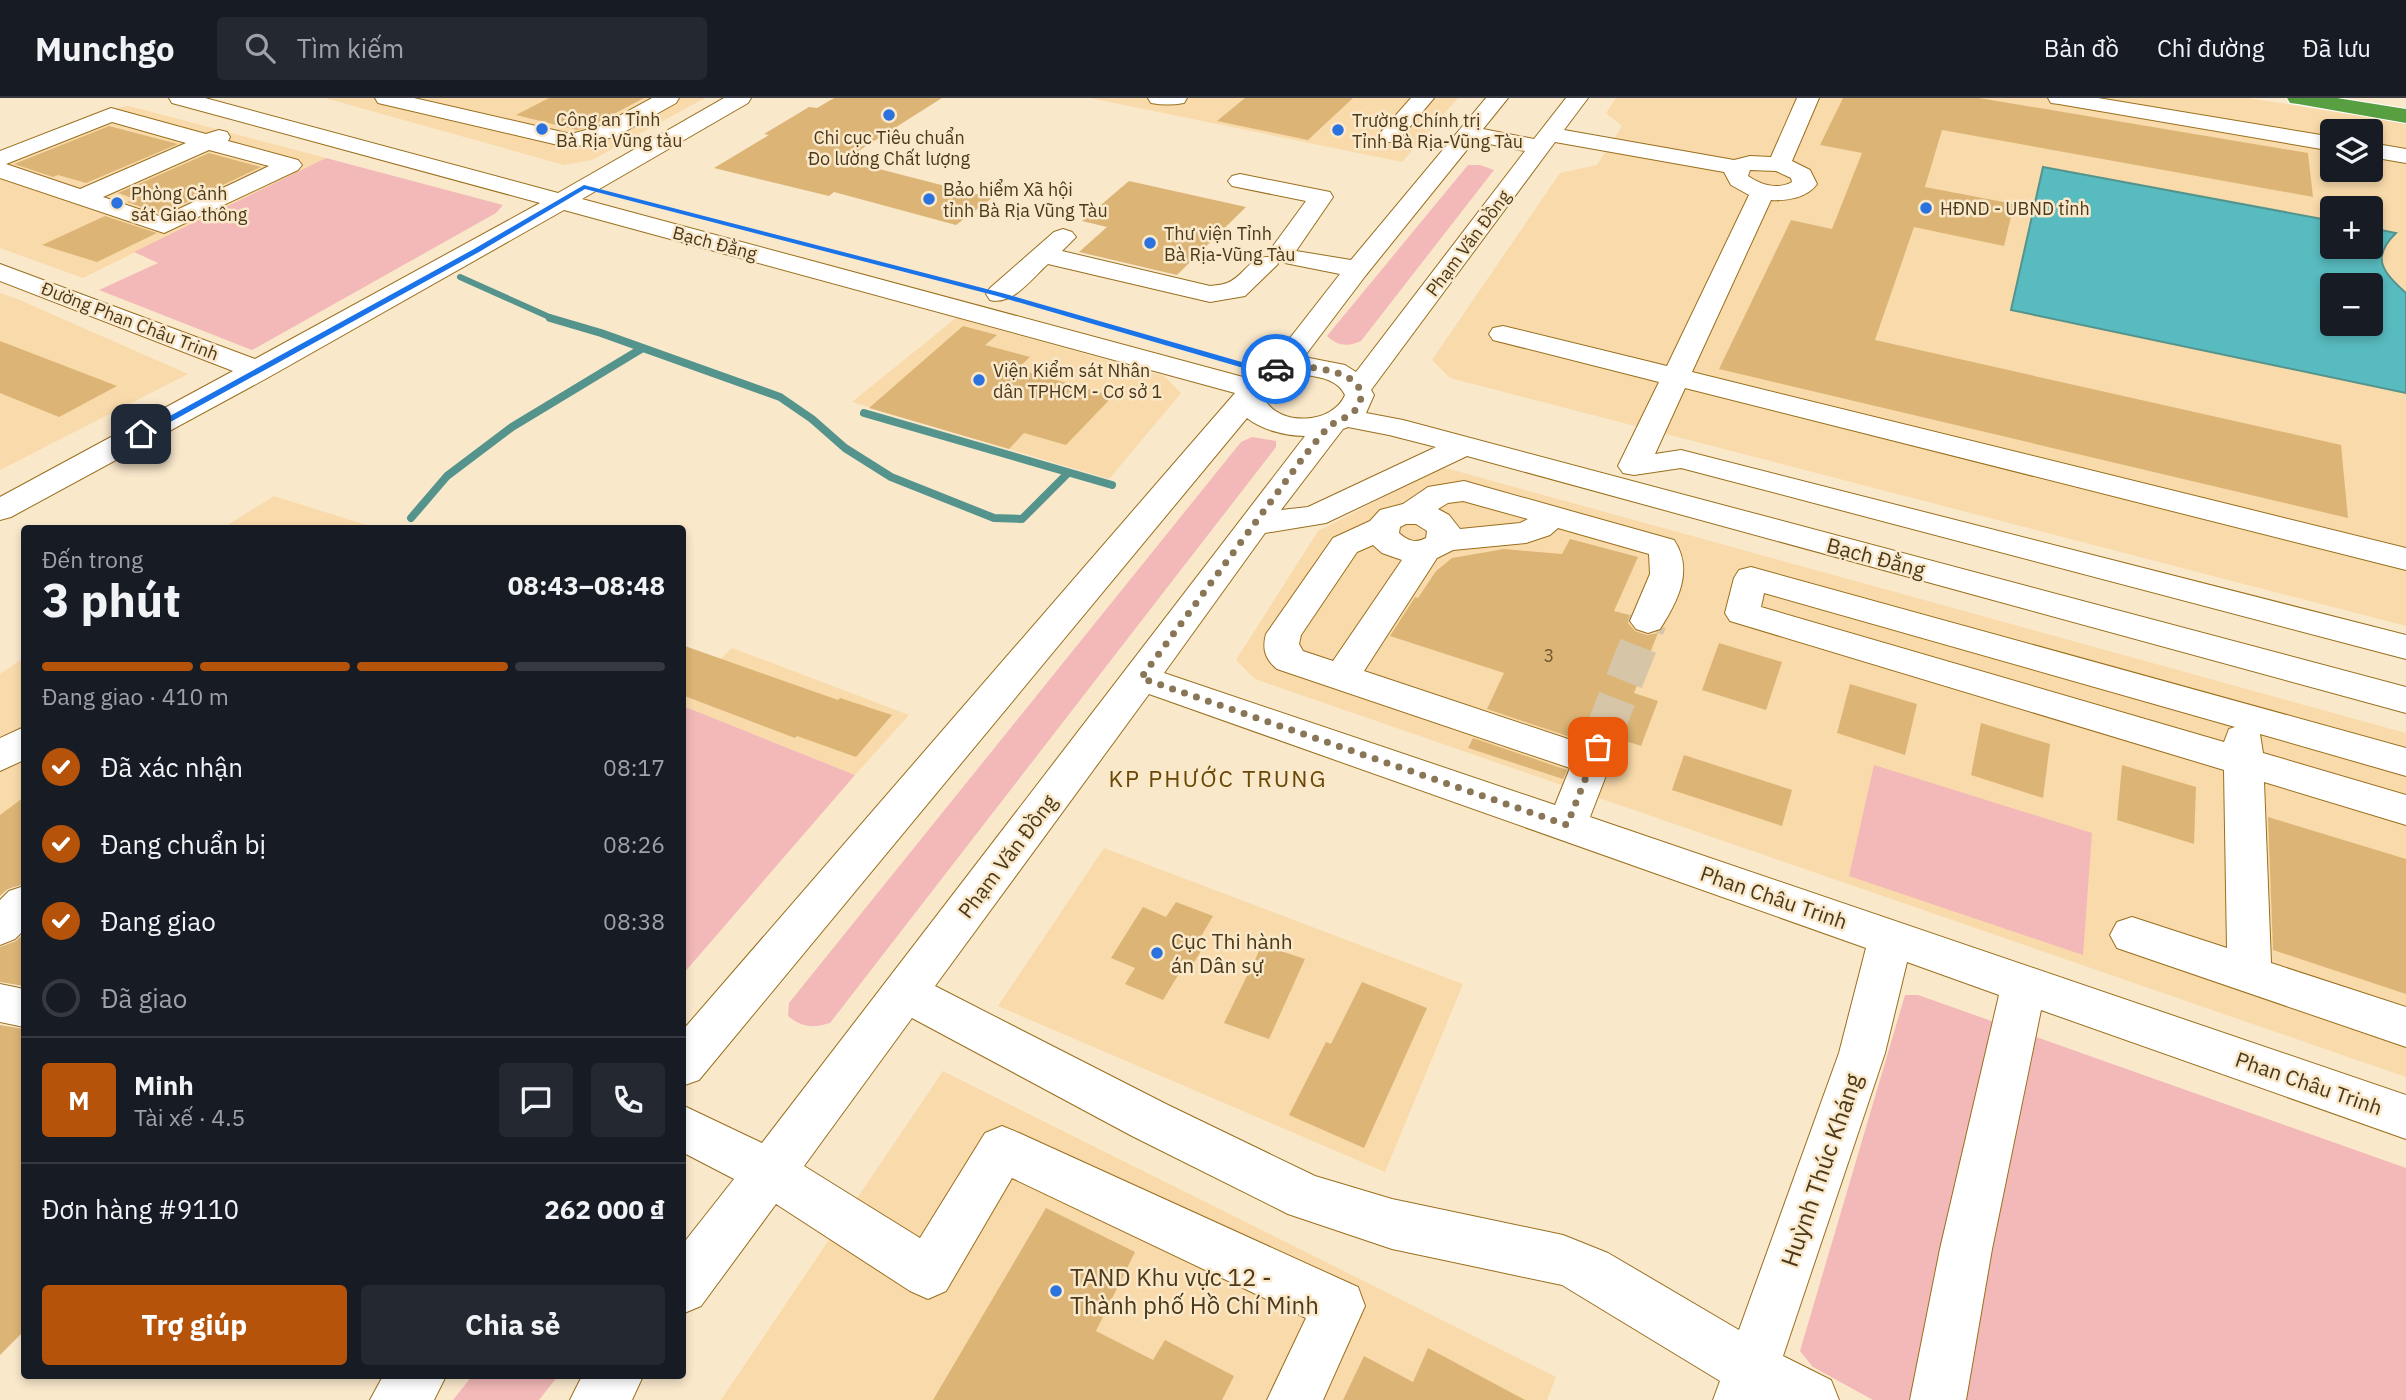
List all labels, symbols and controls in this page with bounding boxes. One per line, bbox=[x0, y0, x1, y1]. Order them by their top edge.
search box bbox=[217, 17, 707, 80]
text: Munchgo bbox=[35, 27, 175, 70]
icon: search bbox=[241, 29, 279, 67]
text: Tìm kiếm bbox=[297, 31, 404, 65]
text: Bản đồ bbox=[2044, 32, 2119, 64]
text: Chỉ đường bbox=[2157, 32, 2265, 64]
text: Đã lưu bbox=[2303, 32, 2371, 64]
marker: Chi cục Tiêu chuẩn Đo lường Chất lượng bbox=[881, 107, 897, 123]
place label: Công an Tỉnh Bà Rịa Vũng tàu bbox=[556, 108, 682, 152]
place label: Trường Chính trị Tỉnh Bà Rịa-Vũng Tàu bbox=[1352, 109, 1523, 153]
map controls bbox=[2320, 119, 2383, 336]
button: layers bbox=[2320, 119, 2383, 182]
marker: Công an Tỉnh Bà Rịa Vũng tàu bbox=[534, 121, 550, 137]
marker: Trường Chính trị Tỉnh Bà Rịa-Vũng Tàu bbox=[1330, 122, 1346, 138]
place label: Chi cục Tiêu chuẩn Đo lường Chất lượng bbox=[808, 126, 971, 170]
place label: Bảo hiểm Xã hội tỉnh Bà Rịa Vũng Tàu bbox=[943, 178, 1108, 222]
place label: Phòng Cảnh sát Giao thông bbox=[131, 182, 248, 226]
street label: Phạm Văn Đồng bbox=[1421, 185, 1516, 301]
marker: Bảo hiểm Xã hội tỉnh Bà Rịa Vũng Tàu bbox=[921, 191, 937, 207]
marker: Phòng Cảnh sát Giao thông bbox=[109, 195, 125, 211]
button: + bbox=[2320, 196, 2383, 259]
place label: HĐND - UBND tỉnh bbox=[1940, 197, 2090, 220]
marker: HĐND - UBND tỉnh bbox=[1918, 200, 1934, 216]
street label: Bạch Đằng bbox=[670, 221, 760, 265]
place label: Thư viện Tỉnh Bà Rịa-Vũng Tàu bbox=[1164, 222, 1296, 266]
marker: Thư viện Tỉnh Bà Rịa-Vũng Tàu bbox=[1142, 235, 1158, 251]
button: − bbox=[2320, 273, 2383, 336]
street label: Đường Phan Châu Trinh bbox=[38, 277, 222, 365]
courier bbox=[1241, 334, 1311, 404]
icon: car bbox=[1257, 350, 1295, 388]
place label: Viện Kiểm sát Nhân dân TPHCM - Cơ sở 1 bbox=[993, 359, 1162, 403]
marker: Viện Kiểm sát Nhân dân TPHCM - Cơ sở 1 bbox=[971, 372, 987, 388]
pin bbox=[111, 404, 171, 464]
icon: home bbox=[122, 415, 160, 453]
street label: Bạch Đằng bbox=[1824, 530, 1928, 584]
text: Đến trong bbox=[42, 544, 143, 574]
text: 08:43–08:48 bbox=[508, 568, 665, 602]
text: 3 phút bbox=[42, 570, 181, 630]
house number: 3 bbox=[1544, 644, 1554, 667]
text: Đang giao · 410 m bbox=[42, 681, 229, 711]
pin bbox=[1568, 717, 1628, 777]
icon: bag bbox=[1579, 728, 1617, 766]
icon: check bbox=[42, 748, 80, 786]
text: Đã xác nhận bbox=[101, 750, 243, 784]
text: 08:17 bbox=[603, 752, 665, 782]
district label: KP PHƯỚC TRUNG bbox=[1108, 763, 1328, 793]
street label: Phạm Văn Đồng bbox=[951, 788, 1063, 924]
icon: check bbox=[42, 825, 80, 863]
text: Đang chuẩn bị bbox=[101, 827, 266, 861]
text: 08:26 bbox=[603, 829, 665, 859]
street label: Phan Châu Trinh bbox=[1697, 859, 1851, 935]
icon: check bbox=[42, 902, 80, 940]
text: Đang giao bbox=[101, 904, 216, 938]
text: 08:38 bbox=[603, 906, 665, 936]
place label: Cục Thi hành án Dân sự bbox=[1171, 927, 1293, 979]
marker: Cục Thi hành án Dân sự bbox=[1149, 945, 1165, 961]
text: Đã giao bbox=[101, 981, 187, 1015]
street label: Phan Châu Trinh bbox=[2232, 1045, 2386, 1121]
button: chat bbox=[499, 1063, 573, 1137]
button: phone bbox=[591, 1063, 665, 1137]
text: Minh bbox=[134, 1068, 194, 1102]
street label: Huỳnh Thúc Kháng bbox=[1773, 1069, 1869, 1271]
text: M bbox=[68, 1083, 90, 1117]
text: Tài xế · 4.5 bbox=[134, 1102, 245, 1132]
text: Đơn hàng #9110 bbox=[42, 1192, 239, 1226]
text: 262 000 ₫ bbox=[544, 1192, 665, 1226]
place label: TAND Khu vực 12 - Thành phố Hồ Chí Minh bbox=[1070, 1261, 1319, 1321]
marker: TAND Khu vực 12 - Thành phố Hồ Chí Minh bbox=[1048, 1283, 1064, 1299]
button: Trợ giúp bbox=[42, 1285, 347, 1365]
button: Chia sẻ bbox=[361, 1285, 665, 1365]

